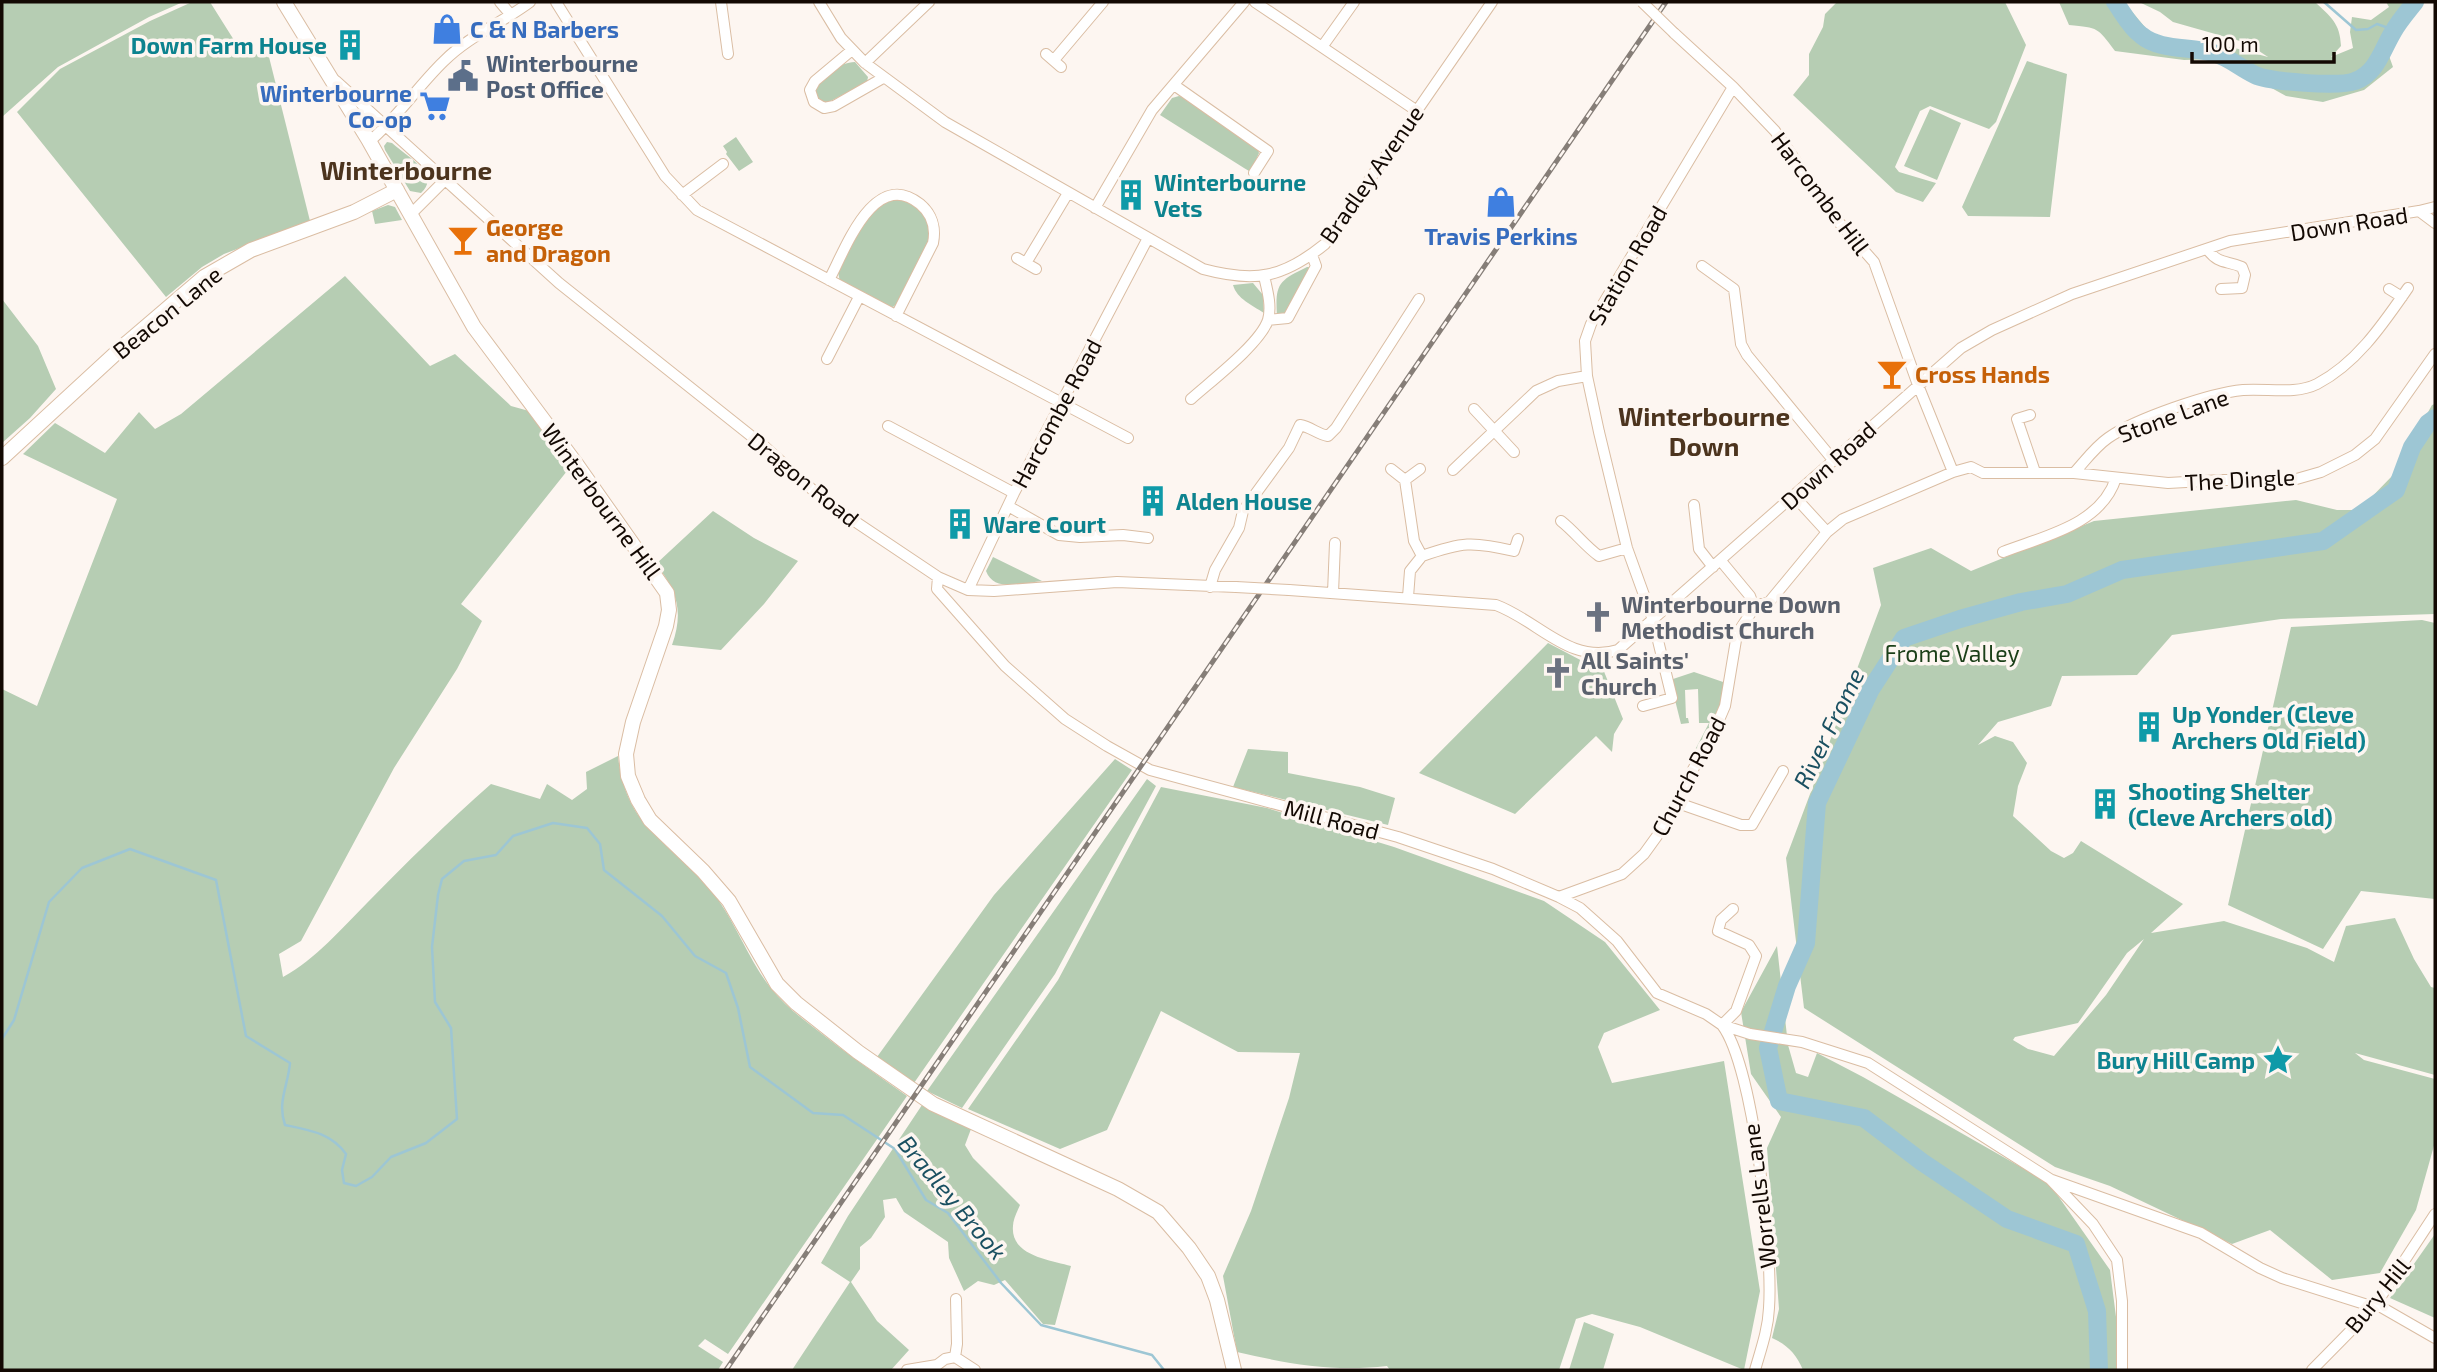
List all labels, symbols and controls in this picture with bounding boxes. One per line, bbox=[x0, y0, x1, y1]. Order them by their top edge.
shop icon: C & N Barbers bbox=[430, 12, 464, 46]
place label: C & N Barbers bbox=[470, 15, 619, 43]
scale bar bbox=[2192, 21, 2334, 65]
building icon: Down Farm House bbox=[333, 28, 367, 62]
place label: Down Farm House bbox=[131, 31, 327, 59]
text: 100 m bbox=[2202, 31, 2259, 56]
place label: Winterbourne Post Office bbox=[486, 49, 638, 103]
public building icon: Winterbourne Post Office bbox=[446, 59, 480, 93]
place label: Winterbourne Co-op bbox=[260, 79, 412, 133]
supermarket icon: Winterbourne Co-op bbox=[418, 89, 452, 123]
street label: Bradley Avenue bbox=[1313, 100, 1429, 248]
street label: Harcombe Hill bbox=[1766, 126, 1876, 260]
district label: Winterbourne bbox=[320, 154, 492, 185]
place label: Winterbourne Vets bbox=[1154, 168, 1306, 222]
building icon: Winterbourne Vets bbox=[1114, 178, 1148, 212]
shop icon: Travis Perkins bbox=[1484, 185, 1518, 219]
street label: Station Road bbox=[1582, 200, 1672, 330]
street label: Down Road bbox=[2288, 200, 2410, 246]
place label: George and Dragon bbox=[486, 213, 611, 267]
place label: Travis Perkins bbox=[1424, 222, 1578, 250]
bar icon: George and Dragon bbox=[446, 223, 480, 257]
street label: Beacon Lane bbox=[107, 260, 227, 364]
street label: Harcombe Road bbox=[1005, 334, 1107, 492]
bar icon: Cross Hands bbox=[1875, 357, 1909, 391]
place label: Cross Hands bbox=[1915, 360, 2050, 388]
street label: Stone Lane bbox=[2114, 382, 2232, 448]
district label: Winterbourne Down bbox=[1618, 400, 1790, 461]
street label: Down Road bbox=[1775, 415, 1881, 515]
street label: Winterbourne Hill bbox=[536, 418, 668, 584]
street label: Dragon Road bbox=[743, 426, 865, 532]
street label: The Dingle bbox=[2184, 462, 2296, 496]
building icon: Alden House bbox=[1136, 484, 1170, 518]
place label: Alden House bbox=[1176, 487, 1312, 515]
building icon: Ware Court bbox=[943, 507, 977, 541]
place label: Ware Court bbox=[983, 510, 1106, 538]
place label: Winterbourne Down Methodist Church bbox=[1621, 590, 1841, 644]
church icon: Winterbourne Down Methodist Church bbox=[1581, 600, 1615, 634]
park label: Frome Valley bbox=[1884, 639, 2020, 667]
place label: All Saints' Church bbox=[1581, 646, 1689, 700]
church icon: All Saints' Church bbox=[1541, 656, 1575, 690]
water label: River Frome bbox=[1786, 663, 1870, 793]
place label: Up Yonder (Cleve Archers Old Field) bbox=[2172, 700, 2366, 754]
building icon: Up Yonder (Cleve Archers Old Field) bbox=[2132, 710, 2166, 744]
street label: Church Road bbox=[1645, 711, 1731, 841]
place label: Shooting Shelter (Cleve Archers old) bbox=[2128, 777, 2333, 831]
building icon: Shooting Shelter (Cleve Archers old) bbox=[2088, 787, 2122, 821]
street label: Mill Road bbox=[1281, 793, 1383, 845]
place icon: Bury Hill Camp bbox=[2261, 1043, 2295, 1077]
place label: Bury Hill Camp bbox=[2097, 1046, 2255, 1074]
street label: Worrells Lane bbox=[1736, 1122, 1782, 1270]
water label: Bradley Brook bbox=[893, 1129, 1013, 1265]
street label: Bury Hill bbox=[2338, 1252, 2416, 1338]

